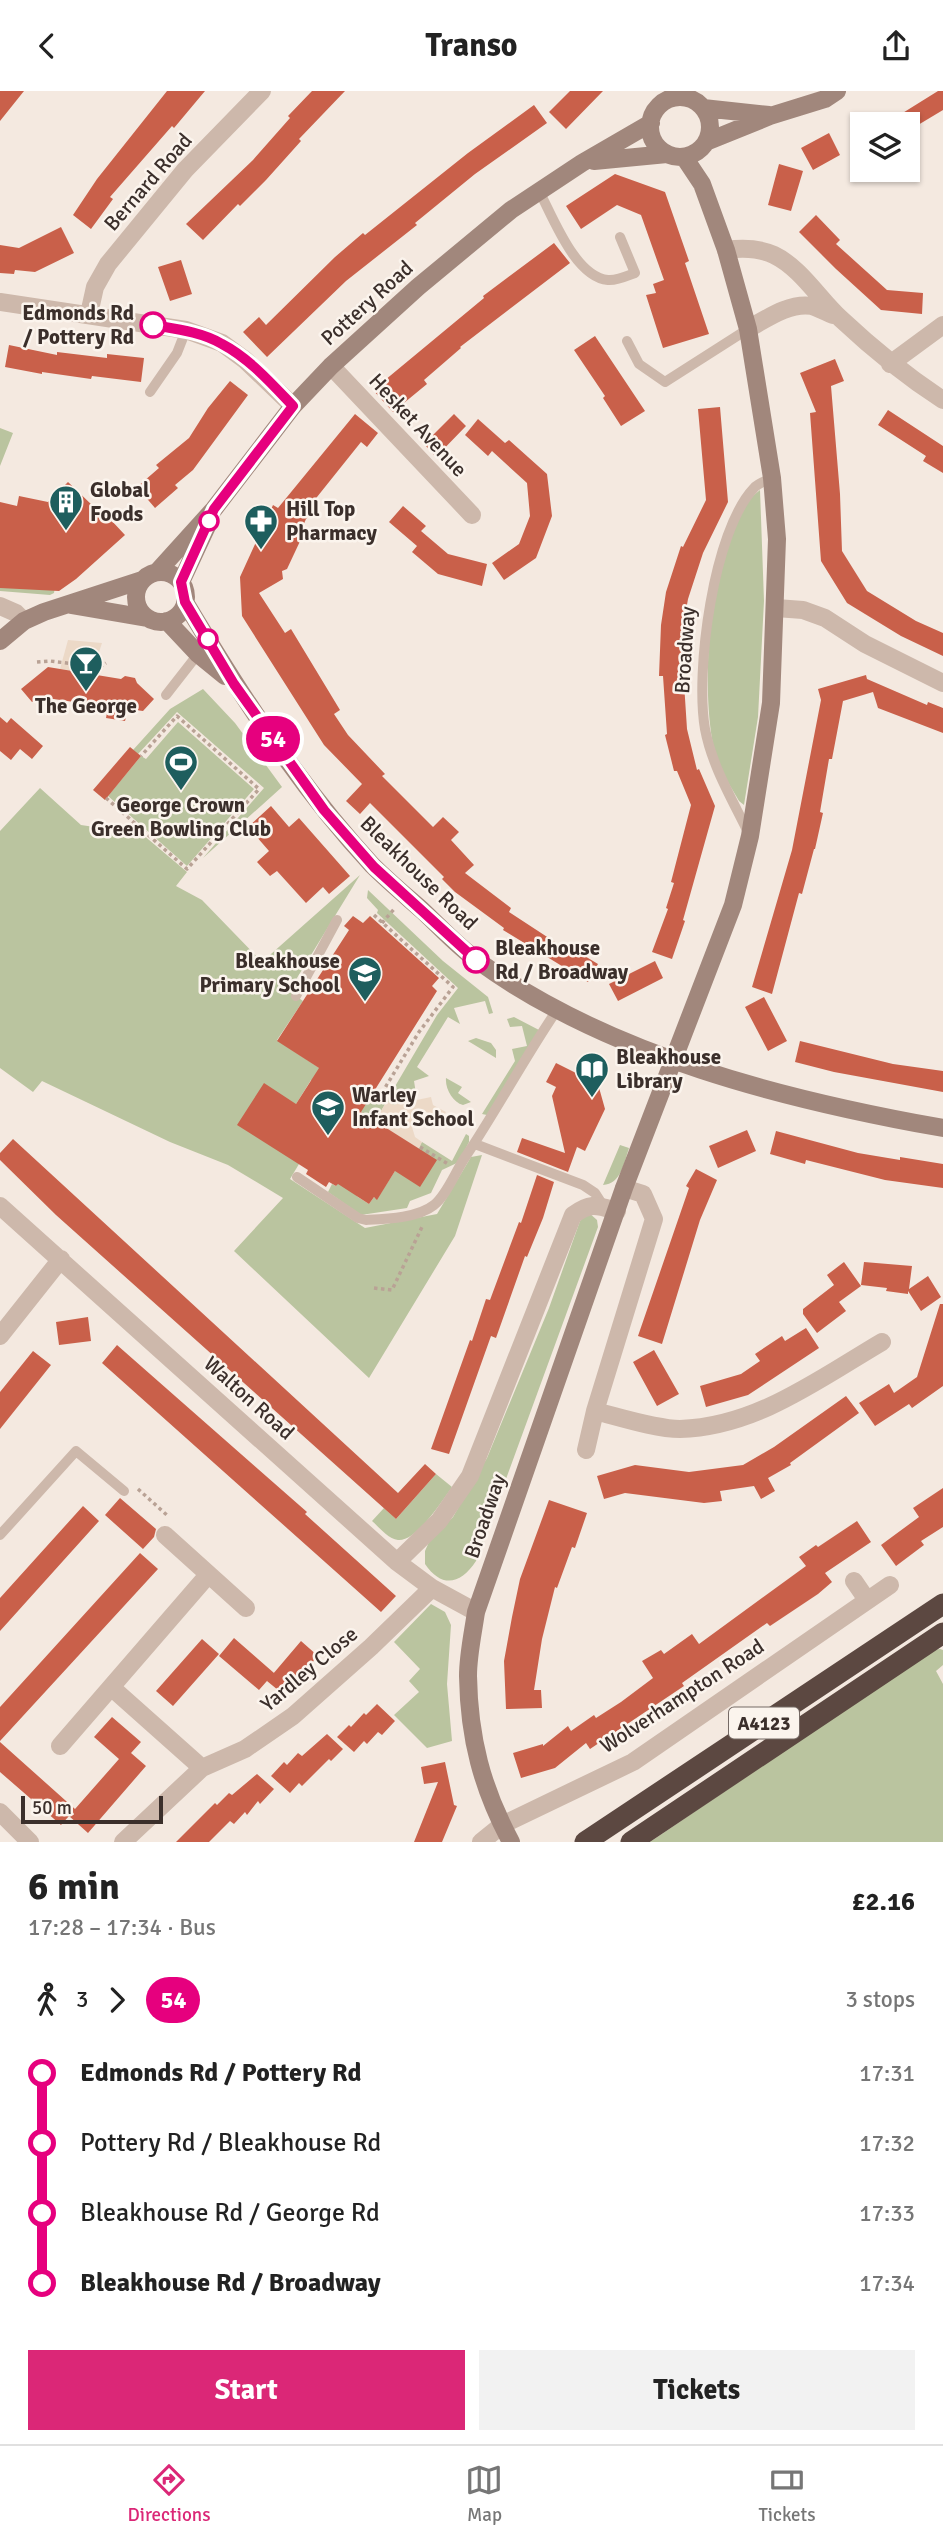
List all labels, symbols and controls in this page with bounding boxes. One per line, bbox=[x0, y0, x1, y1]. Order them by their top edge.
text: Transo bbox=[425, 26, 518, 65]
icon: back bbox=[28, 27, 66, 65]
icon: share bbox=[877, 27, 915, 65]
map controls bbox=[850, 112, 920, 182]
button: layers bbox=[850, 112, 920, 182]
street label: Bernard Road bbox=[98, 128, 198, 236]
street label: Pottery Road bbox=[316, 255, 418, 351]
place label: Edmonds Rd / Pottery Rd bbox=[22, 300, 134, 350]
marker: Edmonds Rd / Pottery Rd bbox=[140, 312, 166, 338]
street label: Hesket Avenue bbox=[363, 368, 473, 482]
place label: Global Foods bbox=[90, 477, 150, 527]
building icon: Global Foods bbox=[47, 483, 85, 532]
place label: Hill Top Pharmacy bbox=[286, 496, 377, 546]
pharmacy icon: Hill Top Pharmacy bbox=[242, 502, 280, 551]
unlabelled marker bbox=[199, 511, 219, 531]
street label: Broadway bbox=[669, 605, 701, 695]
unlabelled marker bbox=[198, 629, 218, 649]
bar icon: The George bbox=[67, 644, 105, 693]
place label: The George bbox=[35, 693, 137, 719]
line badge: 54 bbox=[242, 716, 304, 762]
text: 54 bbox=[260, 724, 286, 754]
sports icon: George Crown Green Bowling Club bbox=[162, 743, 200, 792]
place label: George Crown Green Bowling Club bbox=[91, 792, 271, 842]
street label: Bleakhouse Road bbox=[355, 810, 483, 936]
place label: Bleakhouse Rd / Broadway bbox=[495, 935, 629, 985]
marker: Bleakhouse Rd / Broadway bbox=[463, 947, 489, 973]
place label: Bleakhouse Primary School bbox=[199, 948, 340, 998]
school or university icon: Bleakhouse Primary School bbox=[346, 954, 384, 1003]
place label: Bleakhouse Library bbox=[616, 1044, 721, 1094]
library icon: Bleakhouse Library bbox=[573, 1050, 611, 1099]
place label: Warley Infant School bbox=[352, 1082, 474, 1132]
school or university icon: Warley Infant School bbox=[309, 1088, 347, 1137]
street label: Walton Road bbox=[198, 1351, 300, 1445]
street label: Broadway bbox=[458, 1470, 512, 1562]
street label: Yardley Close bbox=[255, 1621, 363, 1717]
street label: Wolverhampton Road bbox=[595, 1633, 769, 1759]
road number: A4123 bbox=[729, 1707, 799, 1739]
scale bar bbox=[21, 1793, 163, 1825]
text: 50 m bbox=[32, 1796, 72, 1820]
text: 6 min bbox=[28, 1863, 120, 1910]
text: £2.16 bbox=[851, 1886, 915, 1918]
text: 17:28 – 17:34 · Bus bbox=[28, 1913, 216, 1942]
icon: walk bbox=[28, 1981, 66, 2019]
icon: forward bbox=[98, 1981, 136, 2019]
text: 3 bbox=[76, 1985, 88, 2014]
text: 54 bbox=[160, 1985, 186, 2015]
text: 3 stops bbox=[845, 1985, 915, 2014]
text: Edmonds Rd / Pottery Rd bbox=[80, 2057, 361, 2089]
text: 17:31 bbox=[859, 2059, 915, 2088]
text: Pottery Rd / Bleakhouse Rd bbox=[80, 2127, 381, 2159]
text: 17:32 bbox=[859, 2129, 915, 2158]
text: Bleakhouse Rd / George Rd bbox=[80, 2197, 380, 2229]
text: 17:33 bbox=[859, 2199, 915, 2228]
text: Bleakhouse Rd / Broadway bbox=[80, 2267, 381, 2299]
text: 17:34 bbox=[859, 2269, 915, 2298]
button: Start bbox=[28, 2350, 465, 2430]
button: Tickets bbox=[479, 2350, 915, 2430]
tab: Directions bbox=[127, 2461, 211, 2527]
tab: Map bbox=[465, 2461, 503, 2527]
tab: Tickets bbox=[758, 2461, 816, 2527]

